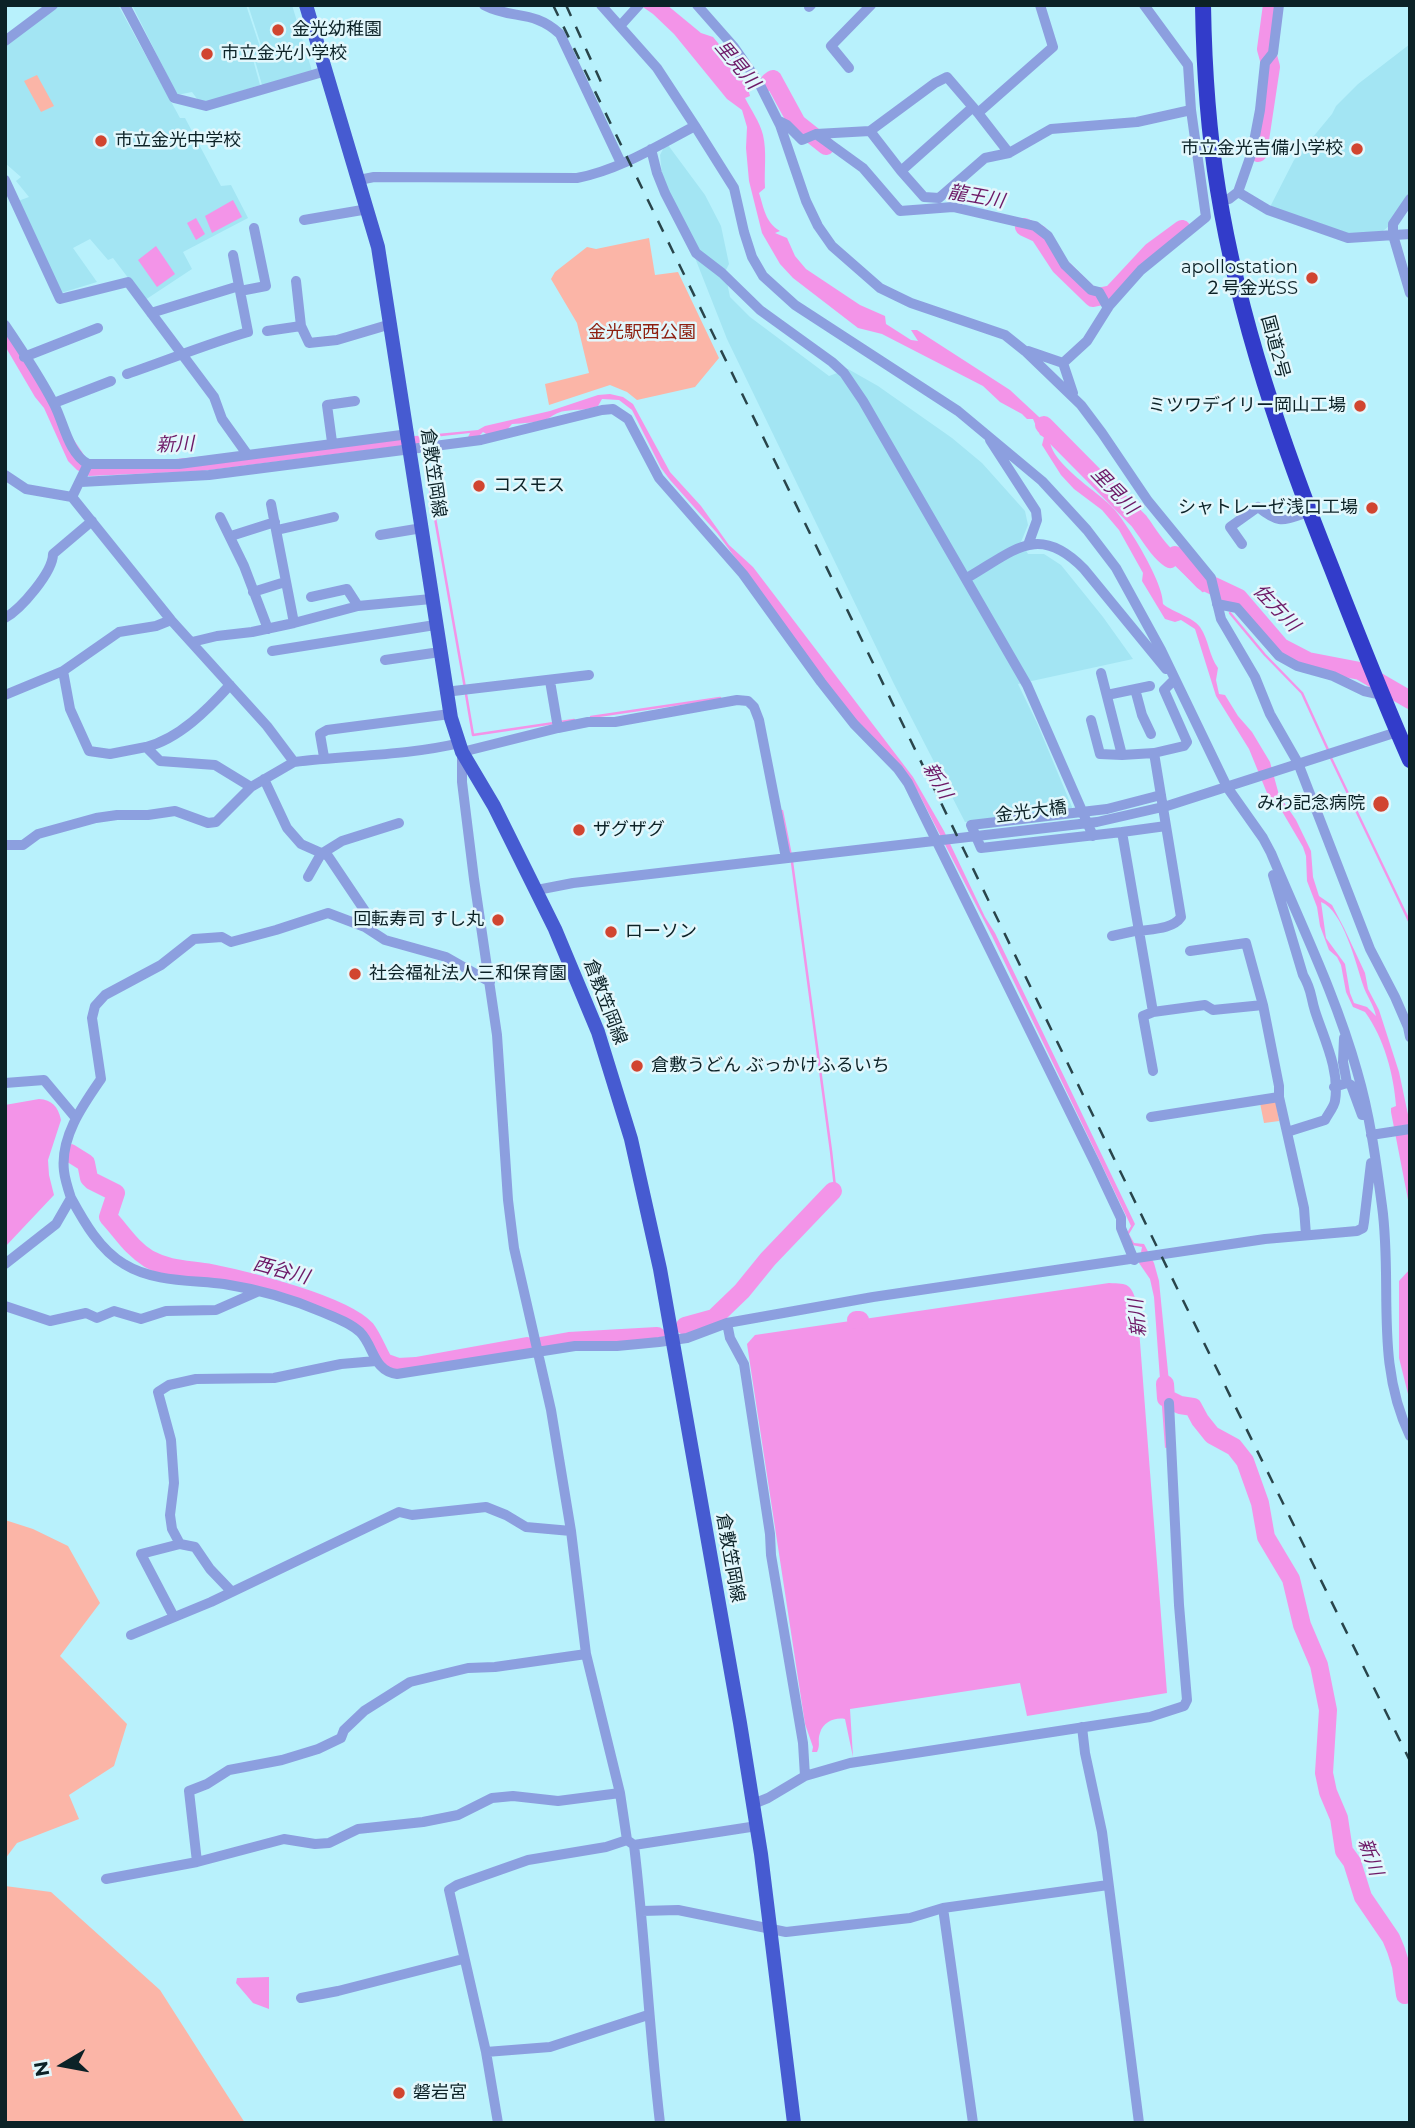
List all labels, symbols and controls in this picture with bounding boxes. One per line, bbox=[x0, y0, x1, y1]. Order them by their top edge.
place label: 金光幼稚園 bbox=[292, 19, 382, 41]
marker: 金光幼稚園 bbox=[270, 22, 286, 38]
water label: 里見川 bbox=[710, 36, 764, 94]
place label: 市立金光小学校 bbox=[221, 43, 347, 65]
marker: 市立金光小学校 bbox=[199, 46, 215, 62]
place label: 市立金光中学校 bbox=[115, 130, 241, 152]
marker: 市立金光中学校 bbox=[93, 133, 109, 149]
place label: 市立金光吉備小学校 bbox=[1181, 138, 1343, 160]
marker: 市立金光吉備小学校 bbox=[1349, 141, 1365, 157]
water label: 龍王川 bbox=[946, 181, 1006, 213]
place label: apollostation ２号金光SS bbox=[1181, 257, 1298, 300]
marker: apollostation ２号金光SS bbox=[1304, 270, 1320, 286]
street label: 国道2号 bbox=[1256, 313, 1294, 381]
park label: 金光駅西公園 bbox=[588, 322, 696, 344]
place label: ミツワデイリー岡山工場 bbox=[1148, 395, 1346, 417]
marker: ミツワデイリー岡山工場 bbox=[1352, 398, 1368, 414]
street label: 倉敷笠岡線 bbox=[416, 427, 450, 519]
water label: 新川 bbox=[156, 433, 194, 457]
water label: 里見川 bbox=[1086, 463, 1142, 519]
place label: コスモス bbox=[493, 475, 565, 497]
marker: コスモス bbox=[471, 478, 487, 494]
place label: シャトレーゼ浅口工場 bbox=[1178, 497, 1358, 519]
marker: シャトレーゼ浅口工場 bbox=[1364, 500, 1380, 516]
water label: 佐方川 bbox=[1248, 580, 1304, 636]
water label: 新川 bbox=[918, 759, 956, 803]
place label: みわ記念病院 bbox=[1257, 793, 1365, 815]
marker: みわ記念病院 bbox=[1371, 794, 1391, 814]
street label: 金光大橋 bbox=[994, 797, 1068, 827]
place label: ザグザグ bbox=[593, 819, 665, 841]
marker: ザグザグ bbox=[571, 822, 587, 838]
place label: 回転寿司 すし丸 bbox=[353, 909, 484, 931]
marker: 回転寿司 すし丸 bbox=[490, 912, 506, 928]
place label: ローソン bbox=[625, 921, 697, 943]
marker: ローソン bbox=[603, 924, 619, 940]
street label: 倉敷笠岡線 bbox=[579, 956, 631, 1048]
place label: 社会福祉法人三和保育園 bbox=[369, 963, 567, 985]
marker: 社会福祉法人三和保育園 bbox=[347, 966, 363, 982]
place label: 倉敷うどん ぶっかけふるいち bbox=[651, 1055, 890, 1077]
marker: 倉敷うどん ぶっかけふるいち bbox=[629, 1058, 645, 1074]
water label: 西谷川 bbox=[251, 1253, 311, 1289]
water label: 新川 bbox=[1125, 1298, 1151, 1338]
street label: 倉敷笠岡線 bbox=[712, 1512, 748, 1604]
water label: 新川 bbox=[1353, 1835, 1387, 1879]
north arrow bbox=[28, 2030, 98, 2100]
text: N bbox=[29, 2059, 54, 2078]
place label: 磐岩宮 bbox=[413, 2082, 467, 2104]
marker: 磐岩宮 bbox=[391, 2085, 407, 2101]

